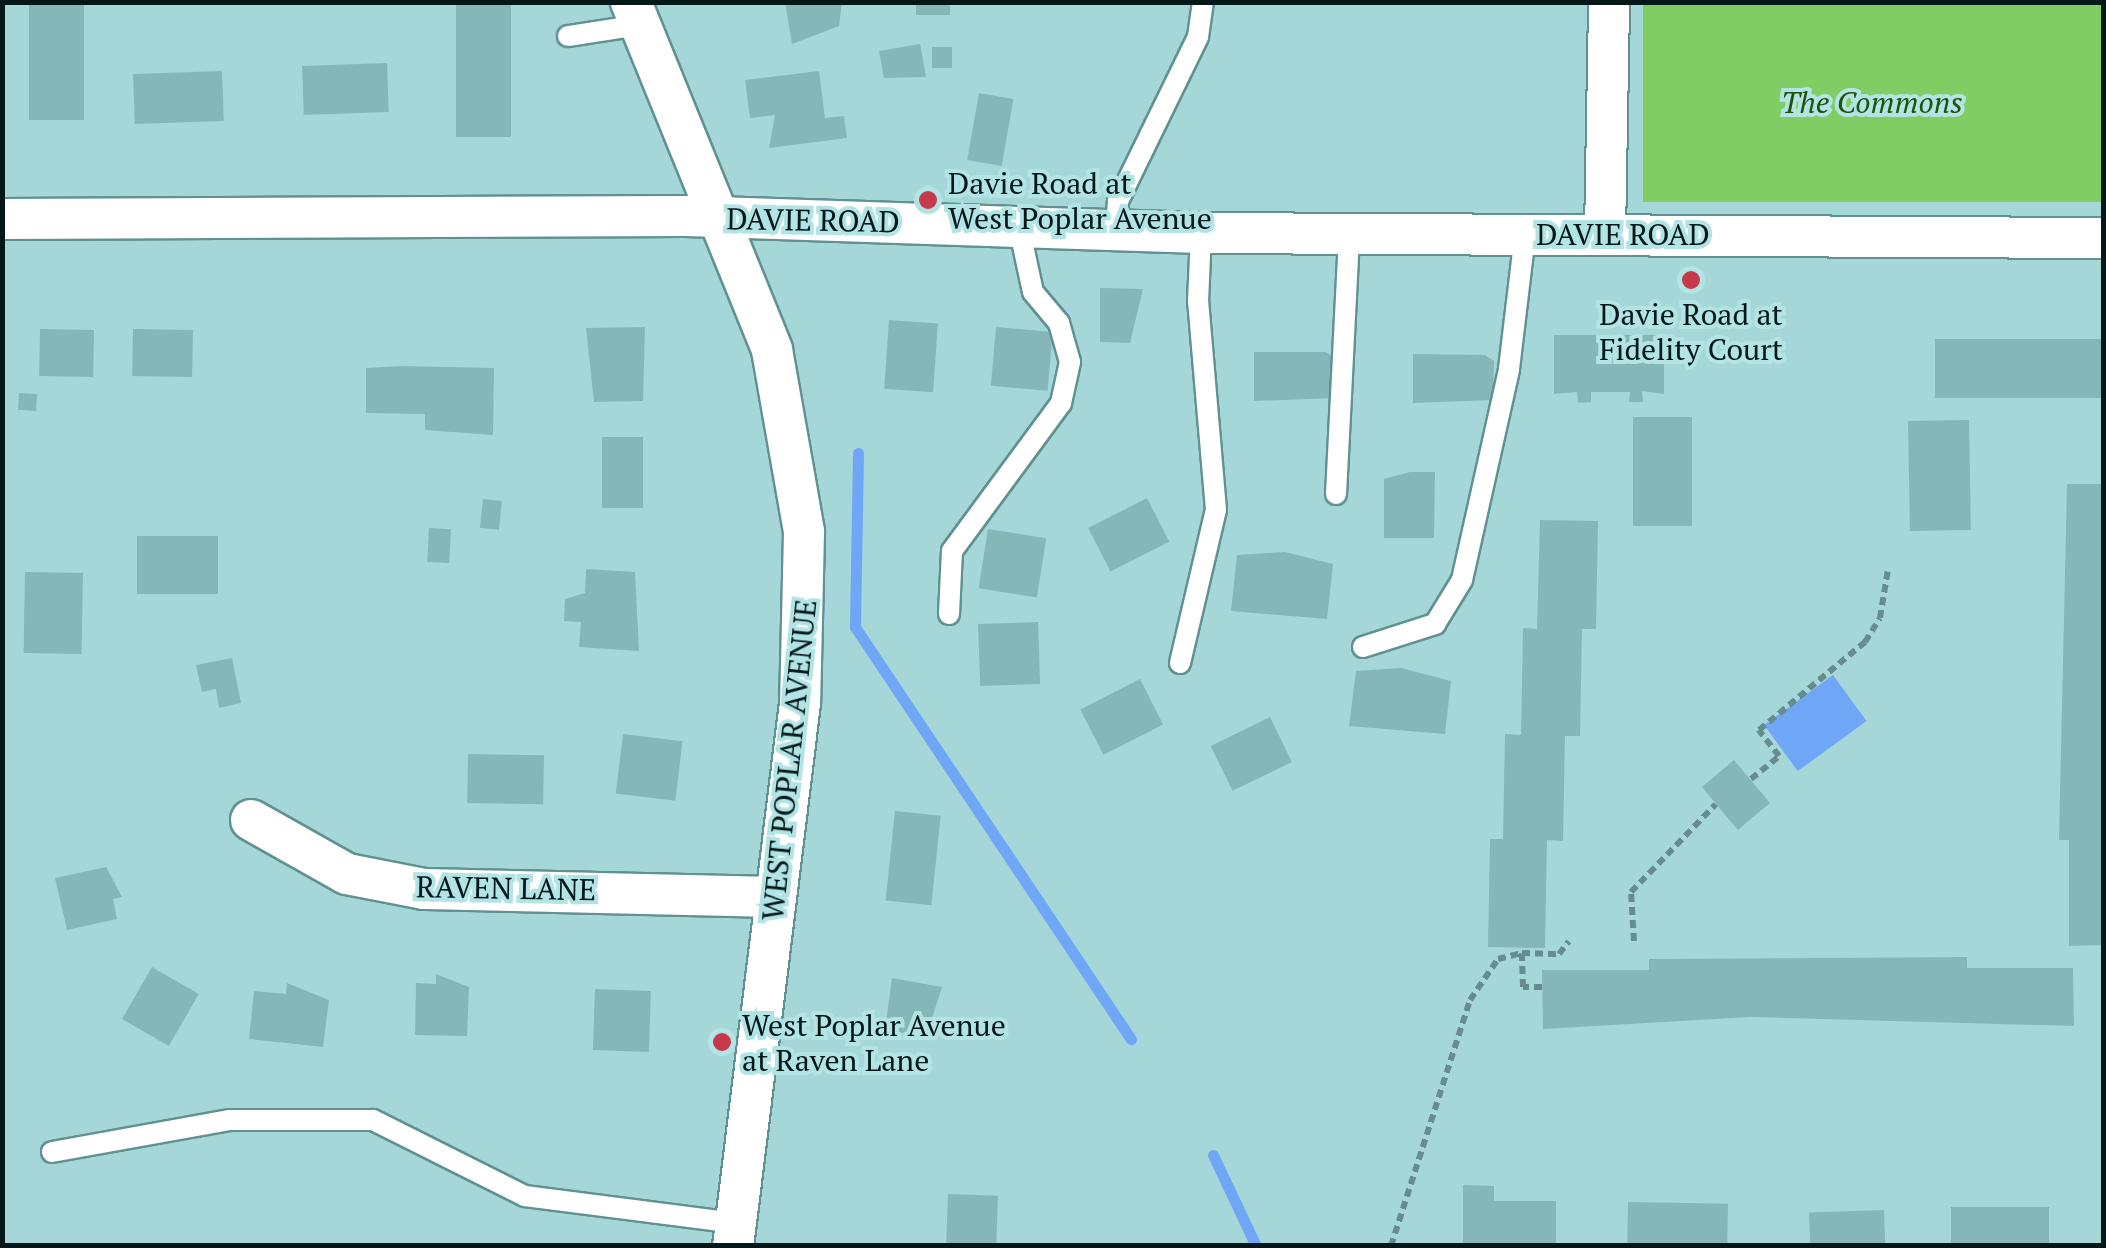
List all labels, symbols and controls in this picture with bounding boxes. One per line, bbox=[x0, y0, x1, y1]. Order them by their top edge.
park label: The Commons bbox=[1781, 84, 1963, 120]
place label: Davie Road at West Poplar Avenue bbox=[948, 165, 1212, 236]
marker: Davie Road at West Poplar Avenue bbox=[917, 189, 939, 211]
street label: DAVIE ROAD bbox=[726, 200, 900, 240]
street label: DAVIE ROAD bbox=[1536, 216, 1710, 252]
marker: Davie Road at Fidelity Court bbox=[1680, 269, 1702, 291]
place label: Davie Road at Fidelity Court bbox=[1599, 296, 1783, 366]
street label: WEST POPLAR AVENUE bbox=[754, 597, 824, 923]
street label: RAVEN LANE bbox=[416, 868, 596, 908]
place label: West Poplar Avenue at Raven Lane bbox=[742, 1007, 1006, 1078]
marker: West Poplar Avenue at Raven Lane bbox=[711, 1031, 733, 1053]

